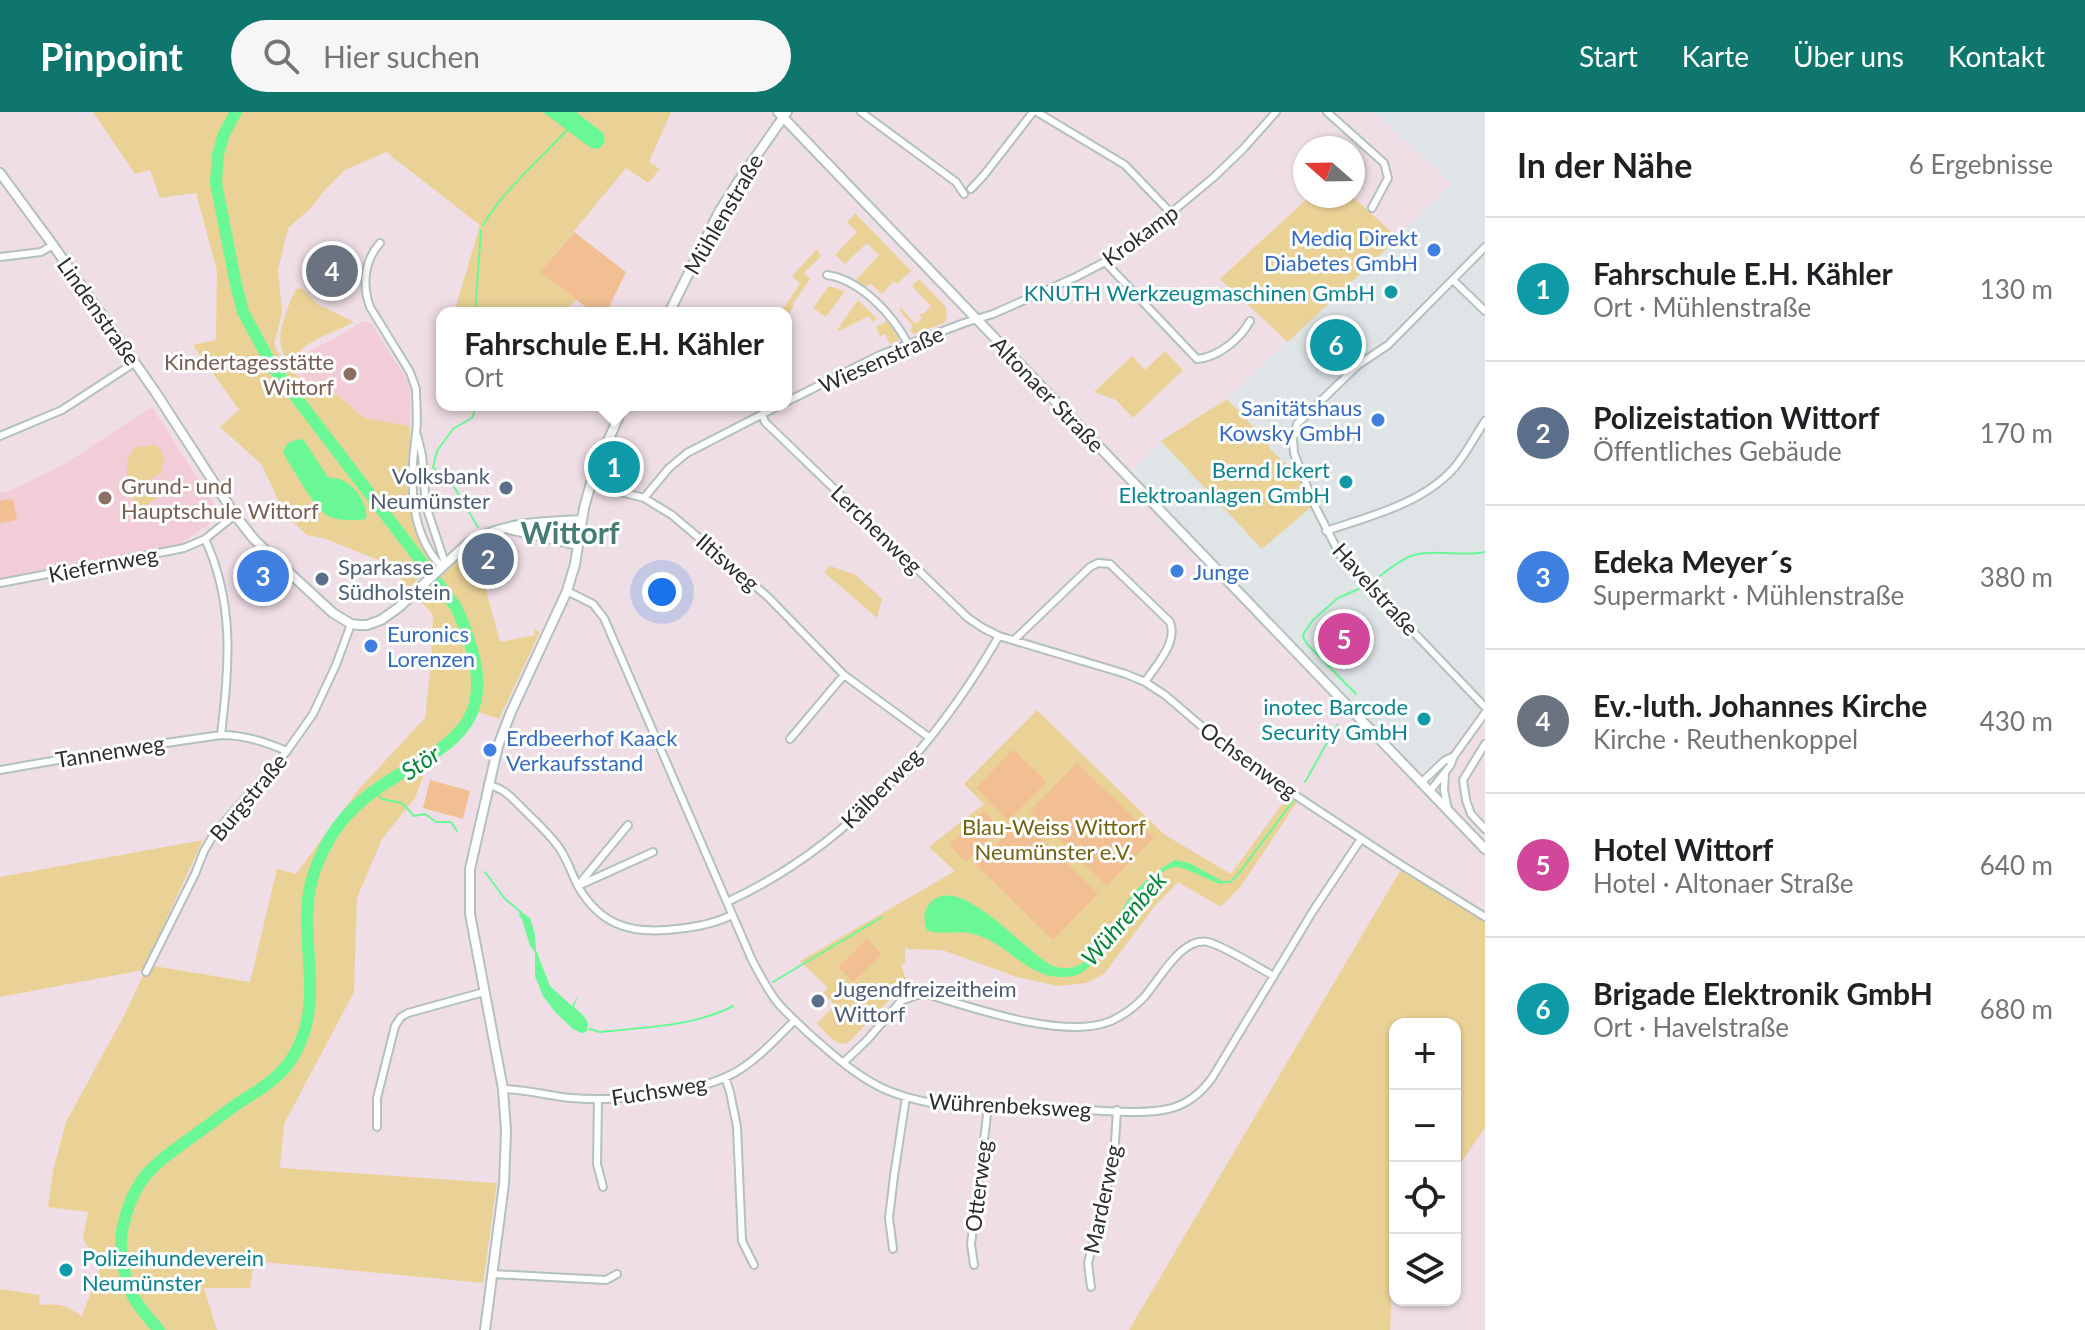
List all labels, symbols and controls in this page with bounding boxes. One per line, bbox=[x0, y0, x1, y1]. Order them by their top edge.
search box bbox=[231, 20, 791, 92]
text: Pinpoint bbox=[40, 33, 183, 79]
icon: search bbox=[259, 34, 303, 78]
text: Hier suchen bbox=[323, 38, 480, 74]
text: Start bbox=[1579, 39, 1638, 73]
text: Karte bbox=[1682, 39, 1749, 73]
text: Über uns bbox=[1793, 39, 1904, 73]
text: Kontakt bbox=[1948, 39, 2045, 73]
north arrow bbox=[1293, 136, 1365, 208]
text: In der Nähe bbox=[1517, 144, 1692, 185]
text: 6 Ergebnisse bbox=[1909, 148, 2053, 180]
street label: Mühlenstraße bbox=[678, 149, 768, 279]
street label: Krokamp bbox=[1097, 198, 1183, 272]
place label: Mediq Direkt Diabetes GmbH bbox=[1264, 224, 1418, 276]
pin: 4 bbox=[306, 241, 358, 301]
marker: Mediq Direkt Diabetes GmbH bbox=[1425, 241, 1443, 259]
street label: Lindenstraße bbox=[52, 252, 146, 370]
text: Fahrschule E.H. Kähler bbox=[1593, 255, 1893, 291]
text: 1 bbox=[1535, 273, 1551, 305]
text: 130 m bbox=[1980, 273, 2053, 305]
place label: KNUTH Werkzeugmaschinen GmbH bbox=[1024, 279, 1375, 306]
marker: KNUTH Werkzeugmaschinen GmbH bbox=[1382, 283, 1400, 301]
text: Ort · Mühlenstraße bbox=[1593, 291, 1811, 323]
popup bbox=[436, 307, 792, 411]
pin: 6 bbox=[1310, 315, 1362, 375]
street label: Wiesenstraße bbox=[814, 320, 948, 398]
text: Fahrschule E.H. Kähler bbox=[464, 325, 764, 361]
street label: Altonaer Straße bbox=[986, 330, 1110, 458]
place label: Kindertagesstätte Wittorf bbox=[164, 348, 334, 400]
text: Ort bbox=[464, 361, 503, 393]
marker: Kindertagesstätte Wittorf bbox=[341, 365, 359, 383]
place label: Sanitätshaus Kowsky GmbH bbox=[1219, 394, 1362, 446]
text: Polizeistation Wittorf bbox=[1593, 399, 1879, 435]
marker: Sanitätshaus Kowsky GmbH bbox=[1369, 411, 1387, 429]
text: 2 bbox=[1535, 417, 1551, 449]
text: 170 m bbox=[1980, 417, 2053, 449]
text: Öffentliches Gebäude bbox=[1593, 435, 1842, 467]
pin: 1 bbox=[588, 437, 640, 497]
place label: Bernd Ickert Elektroanlagen GmbH bbox=[1119, 456, 1330, 508]
place label: Volksbank Neumünster bbox=[370, 462, 491, 514]
place label: Grund- und Hauptschule Wittorf bbox=[121, 472, 319, 524]
marker: Bernd Ickert Elektroanlagen GmbH bbox=[1337, 473, 1355, 491]
marker: Volksbank Neumünster bbox=[497, 479, 515, 497]
street label: Lerchenweg bbox=[826, 479, 928, 579]
marker: Grund- und Hauptschule Wittorf bbox=[96, 489, 114, 507]
district label: Wittorf bbox=[520, 514, 620, 550]
street label: Iltisweg bbox=[691, 527, 765, 597]
pin: 2 bbox=[462, 529, 514, 589]
street label: Havelstraße bbox=[1327, 537, 1425, 641]
street label: Kiefernweg bbox=[46, 540, 160, 588]
text: Edeka Meyer´s bbox=[1593, 543, 1793, 579]
pin: 3 bbox=[237, 546, 289, 606]
place label: Sparkasse Südholstein bbox=[338, 553, 451, 605]
place label: Junge bbox=[1193, 558, 1249, 585]
text: 3 bbox=[1535, 561, 1551, 593]
text: 380 m bbox=[1980, 561, 2053, 593]
marker: Junge bbox=[1168, 562, 1186, 580]
marker: Sparkasse Südholstein bbox=[313, 570, 331, 588]
your location bbox=[642, 572, 682, 612]
text: Supermarkt · Mühlenstraße bbox=[1593, 579, 1904, 611]
pin: 5 bbox=[1318, 609, 1370, 669]
place label: Euronics Lorenzen bbox=[387, 620, 475, 672]
marker: Euronics Lorenzen bbox=[362, 637, 380, 655]
text: Ev.-luth. Johannes Kirche bbox=[1593, 687, 1927, 723]
place label: inotec Barcode Security GmbH bbox=[1261, 693, 1408, 745]
text: 4 bbox=[1535, 705, 1551, 737]
text: 430 m bbox=[1980, 705, 2053, 737]
marker: inotec Barcode Security GmbH bbox=[1415, 710, 1433, 728]
street label: Ochsenweg bbox=[1195, 716, 1303, 804]
text: Kirche · Reuthenkoppel bbox=[1593, 723, 1858, 755]
place label: Erdbeerhof Kaack Verkaufsstand bbox=[506, 724, 678, 776]
street label: Tannenweg bbox=[54, 729, 166, 773]
water label: Stör bbox=[395, 738, 446, 785]
marker: Erdbeerhof Kaack Verkaufsstand bbox=[481, 741, 499, 759]
street label: Kälberweg bbox=[835, 742, 927, 834]
street label: Burgstraße bbox=[204, 748, 292, 846]
park label: Blau-Weiss Wittorf Neumünster e.V. bbox=[962, 813, 1146, 865]
text: Hotel Wittorf bbox=[1593, 831, 1773, 867]
text: 5 bbox=[1535, 849, 1551, 881]
text: 640 m bbox=[1980, 849, 2053, 881]
water label: Wührenbek bbox=[1074, 865, 1172, 971]
text: Hotel · Altonaer Straße bbox=[1593, 867, 1854, 899]
place label: Jugendfreizeitheim Wittorf bbox=[834, 975, 1017, 1027]
text: Brigade Elektronik GmbH bbox=[1593, 975, 1933, 1011]
marker: Jugendfreizeitheim Wittorf bbox=[809, 992, 827, 1010]
text: 6 bbox=[1535, 993, 1551, 1025]
text: 680 m bbox=[1980, 993, 2053, 1025]
text: Ort · Havelstraße bbox=[1593, 1011, 1789, 1043]
map controls bbox=[1389, 1018, 1461, 1306]
button: + bbox=[1389, 1018, 1461, 1090]
street label: Fuchsweg bbox=[609, 1069, 709, 1111]
street label: Wührenbeksweg bbox=[928, 1087, 1092, 1123]
button: − bbox=[1389, 1090, 1461, 1162]
street label: Otterweg bbox=[959, 1139, 997, 1233]
street label: Marderweg bbox=[1077, 1142, 1127, 1256]
button: locate bbox=[1389, 1162, 1461, 1234]
button: layers bbox=[1389, 1234, 1461, 1306]
place label: Polizeihundeverein Neumünster bbox=[82, 1244, 264, 1296]
marker: Polizeihundeverein Neumünster bbox=[57, 1261, 75, 1279]

